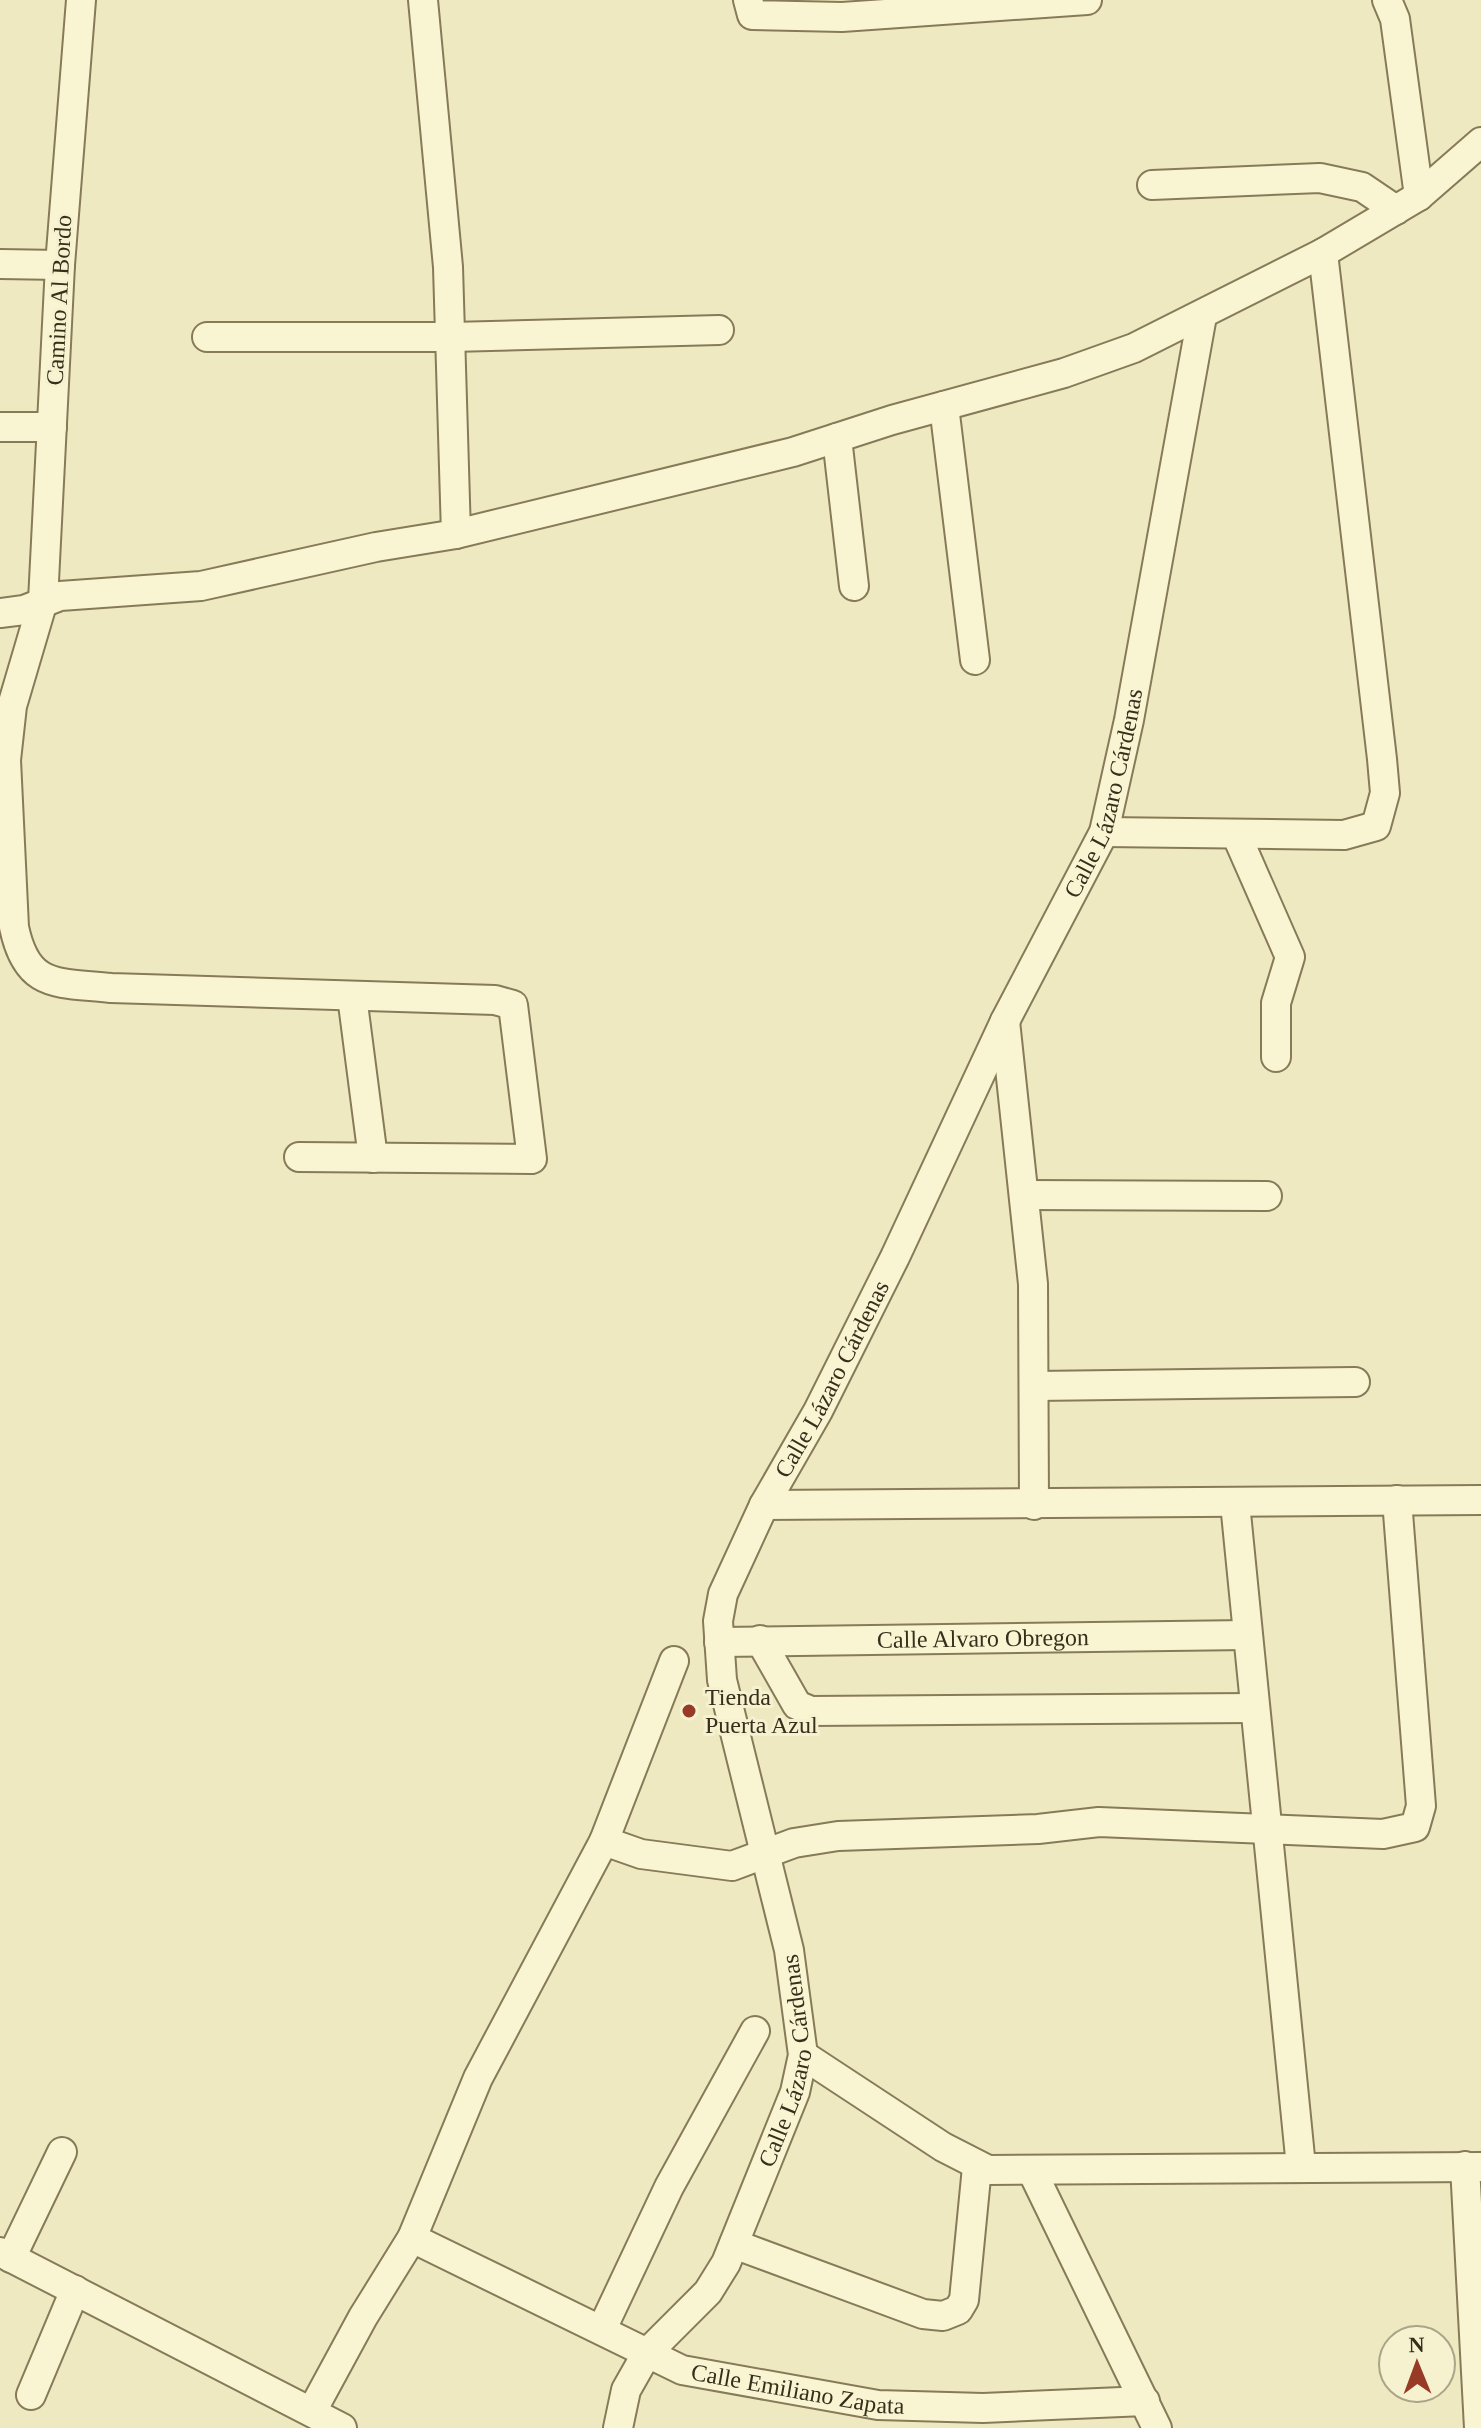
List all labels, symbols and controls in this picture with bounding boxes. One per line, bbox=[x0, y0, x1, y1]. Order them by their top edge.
street label: Camino Al Bordo bbox=[42, 214, 76, 386]
street label: Calle Lázaro Cárdenas bbox=[1059, 687, 1147, 902]
street label: Calle Lázaro Cárdenas bbox=[770, 1276, 894, 1482]
street label: Calle Alvaro Obregon bbox=[877, 1624, 1089, 1653]
place label: Tienda Puerta Azul bbox=[705, 1684, 818, 1738]
marker: Tienda Puerta Azul bbox=[680, 1702, 698, 1720]
street label: Calle Lázaro Cárdenas bbox=[753, 1953, 817, 2171]
north arrow bbox=[1377, 2324, 1457, 2404]
text: N bbox=[1408, 2332, 1425, 2357]
street label: Calle Emiliano Zapata bbox=[689, 2359, 905, 2419]

